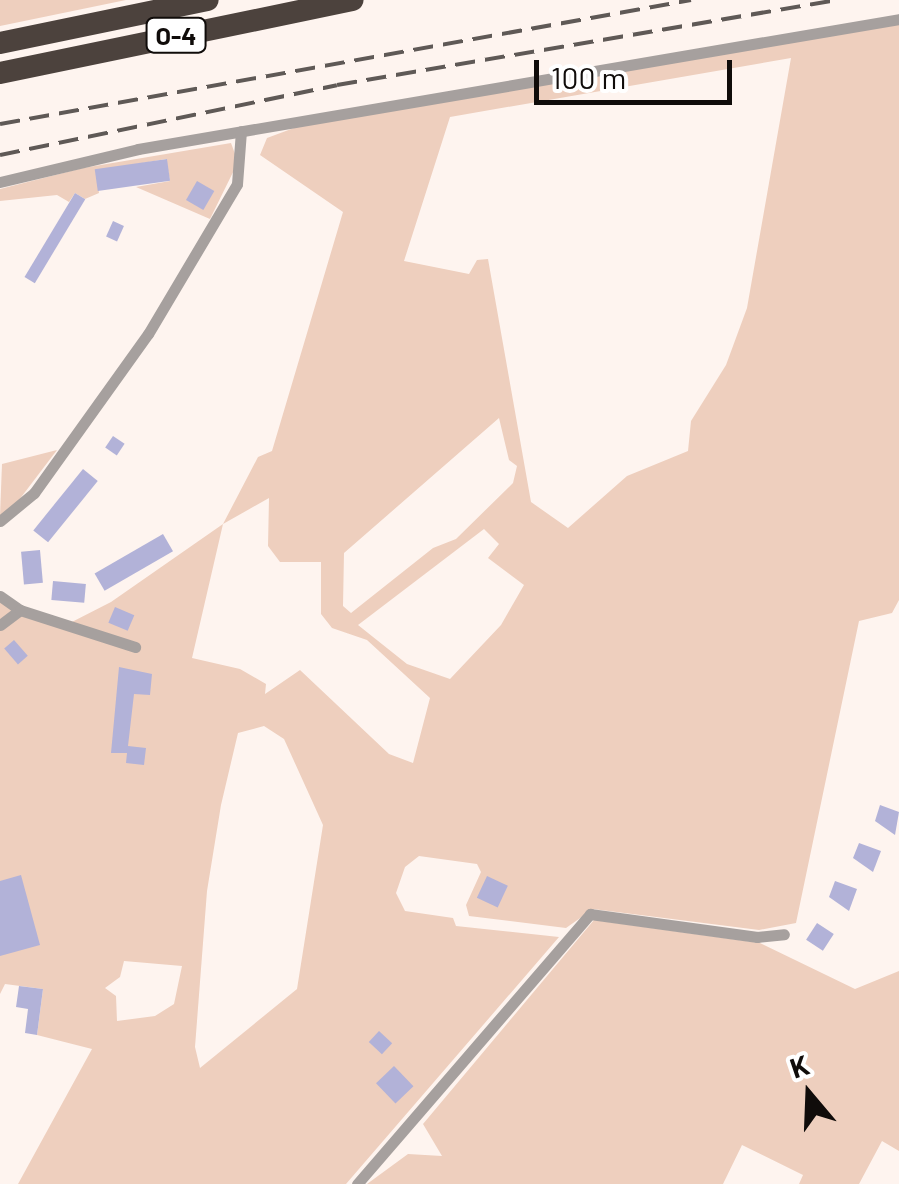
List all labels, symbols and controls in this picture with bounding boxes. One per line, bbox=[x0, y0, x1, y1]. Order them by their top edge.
road number: O-4 bbox=[144, 15, 208, 55]
scale bar bbox=[539, 40, 736, 102]
text: 100 m bbox=[551, 59, 626, 95]
north arrow bbox=[759, 1044, 859, 1144]
text: K bbox=[785, 1047, 813, 1085]

